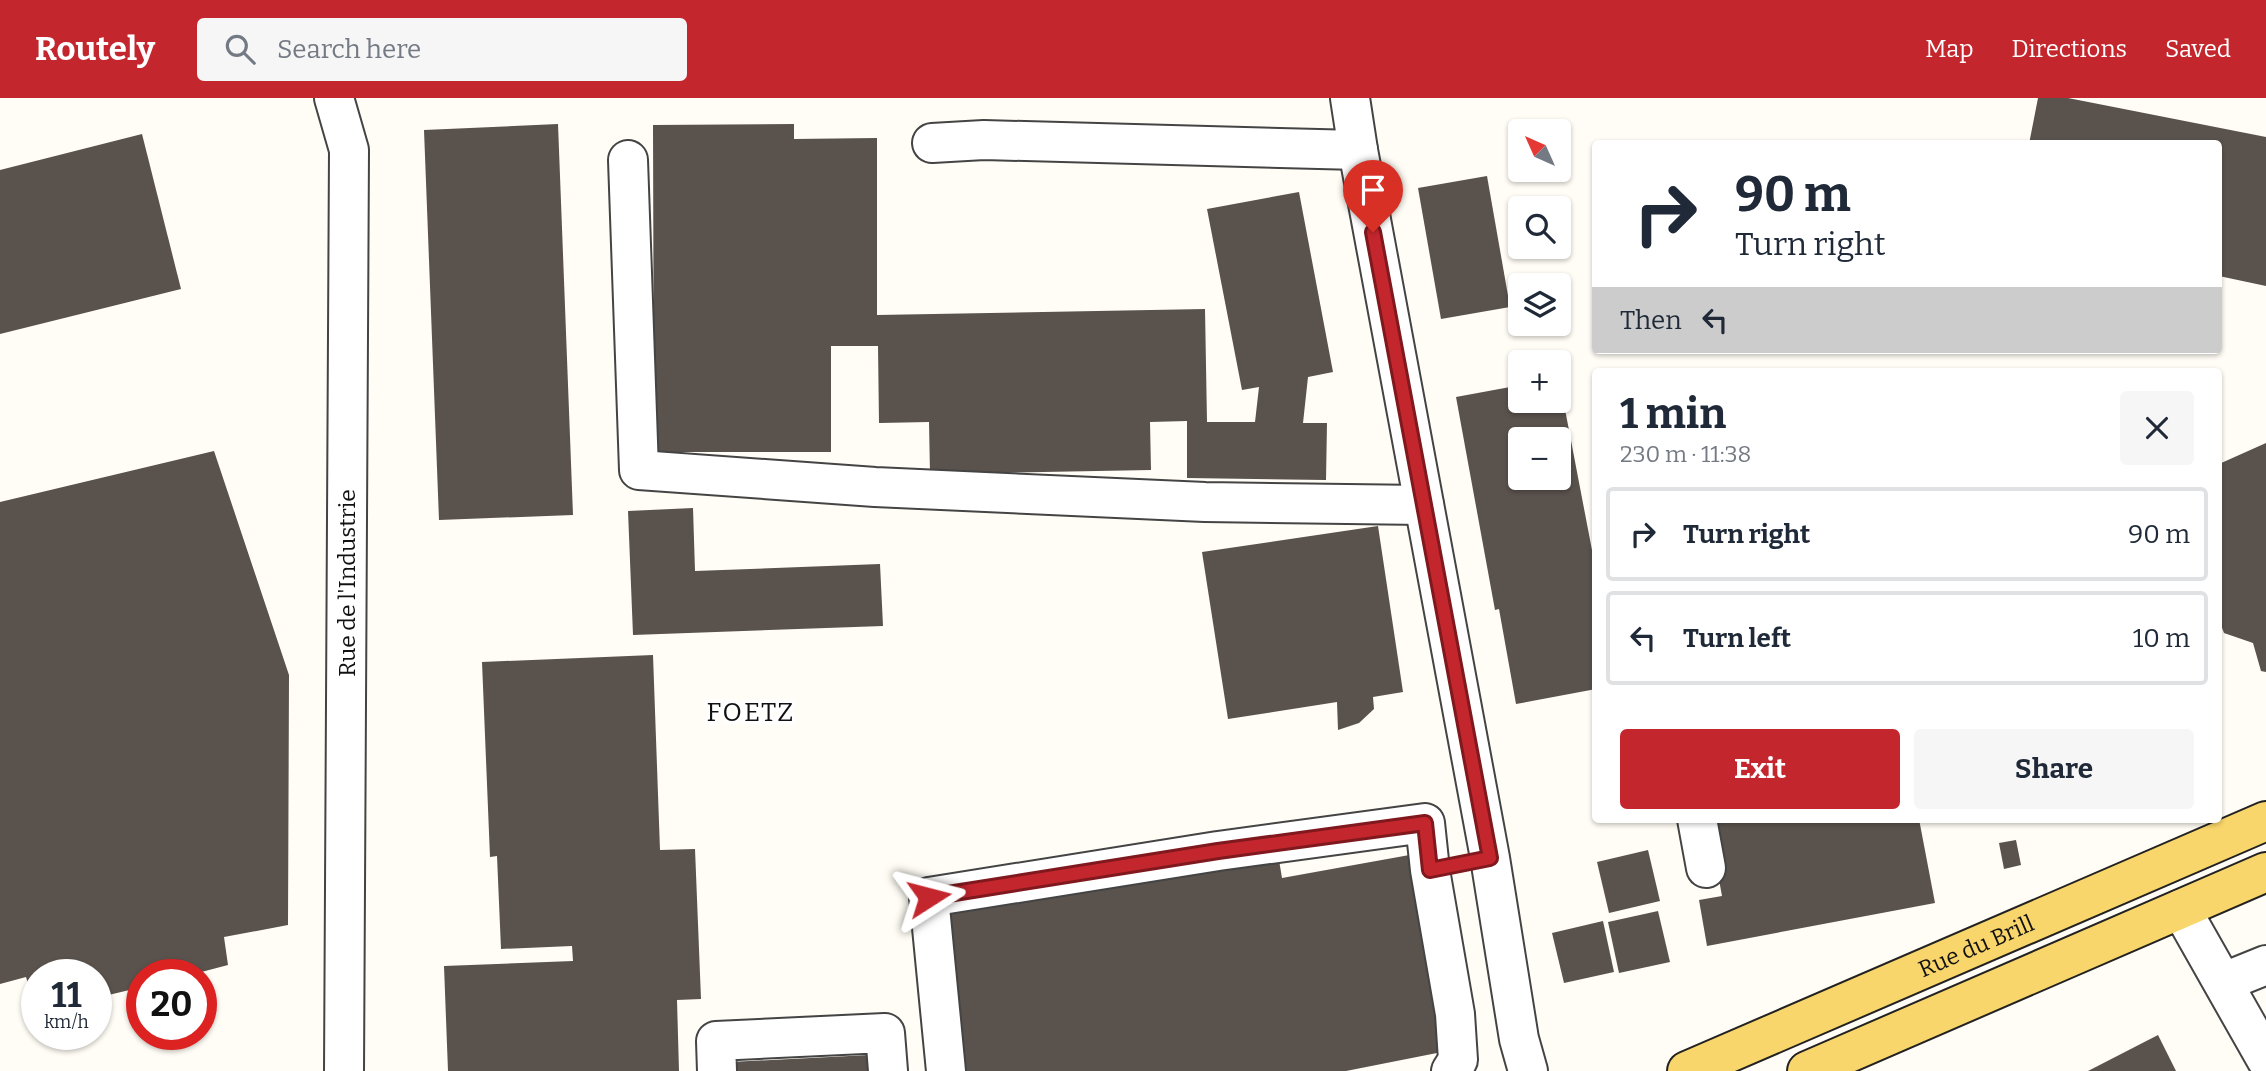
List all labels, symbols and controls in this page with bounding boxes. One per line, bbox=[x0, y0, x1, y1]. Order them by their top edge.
search box bbox=[197, 18, 687, 81]
text: Routely bbox=[35, 29, 155, 69]
icon: search bbox=[221, 30, 259, 68]
text: Search here bbox=[277, 34, 421, 65]
text: Map bbox=[1925, 35, 1974, 63]
text: Directions bbox=[2012, 35, 2127, 63]
text: Saved bbox=[2165, 35, 2231, 63]
north arrow bbox=[1508, 119, 1572, 182]
map controls bbox=[1508, 119, 1571, 490]
pin bbox=[1343, 160, 1403, 232]
text: 90 m bbox=[1735, 165, 1851, 224]
icon: right bbox=[1620, 168, 1711, 259]
icon: arrive bbox=[1354, 171, 1392, 209]
button: search bbox=[1508, 196, 1571, 259]
text: Turn right bbox=[1735, 225, 1886, 263]
button: layers bbox=[1508, 273, 1571, 336]
icon: left bbox=[1696, 301, 1734, 339]
text: Then bbox=[1620, 305, 1682, 336]
button: + bbox=[1508, 350, 1571, 413]
text: 1 min bbox=[1620, 389, 1726, 439]
button: close bbox=[2120, 391, 2194, 465]
button: − bbox=[1508, 427, 1571, 490]
text: 230 m · 11:38 bbox=[1620, 440, 1751, 468]
street label: Rue de l'Industrie bbox=[333, 489, 361, 677]
icon: right bbox=[1624, 515, 1662, 553]
text: Turn right bbox=[1683, 519, 1810, 550]
text: 90 m bbox=[2128, 519, 2190, 550]
icon: left bbox=[1624, 619, 1662, 657]
text: Turn left bbox=[1683, 623, 1791, 654]
text: 10 m bbox=[2133, 623, 2190, 654]
district label: FOETZ bbox=[707, 697, 795, 728]
button: Exit bbox=[1620, 729, 1900, 809]
button: Share bbox=[1914, 729, 2194, 809]
position arrow bbox=[892, 860, 966, 934]
street label: Rue du Brill bbox=[1914, 909, 2039, 983]
speed limit sign: 20 bbox=[126, 959, 217, 1050]
text: 11 bbox=[51, 974, 82, 1016]
text: km/h bbox=[44, 1011, 89, 1033]

